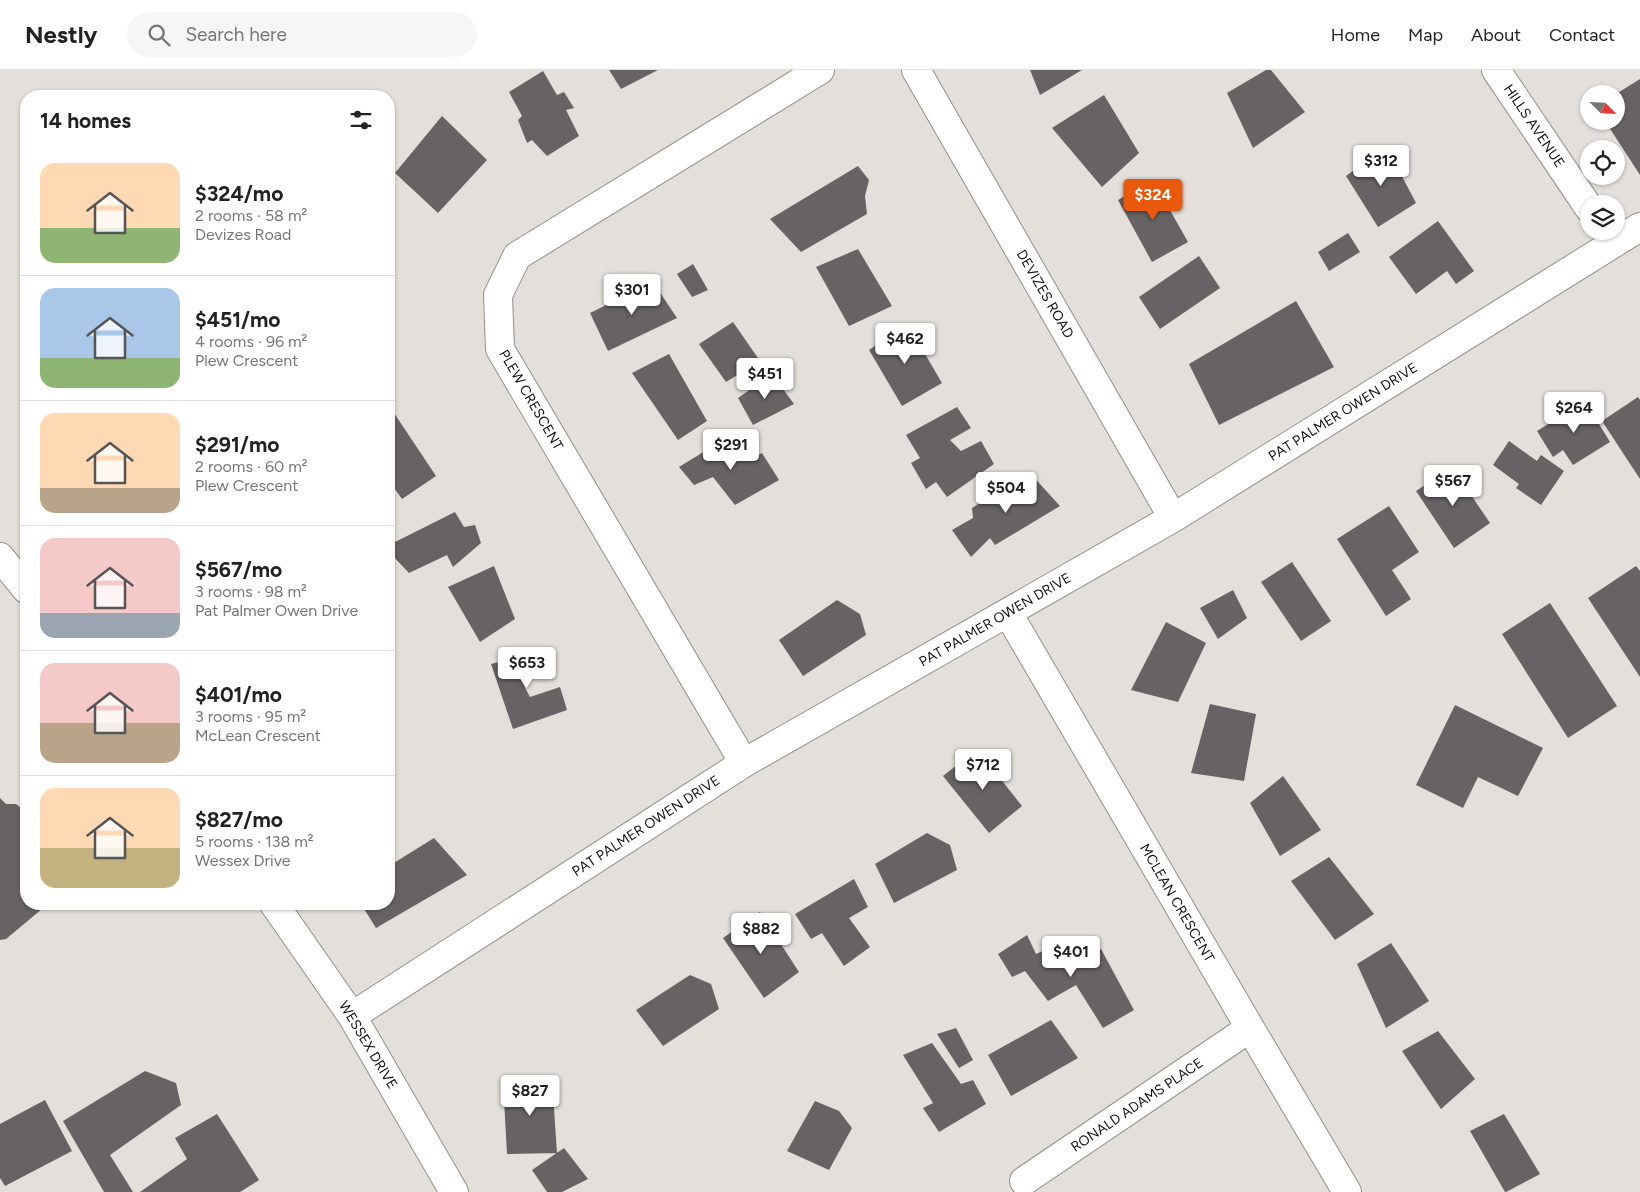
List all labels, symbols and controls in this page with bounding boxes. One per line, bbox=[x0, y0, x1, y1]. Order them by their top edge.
search box bbox=[127, 12, 477, 57]
text: Nestly bbox=[25, 20, 97, 49]
icon: search bbox=[145, 21, 173, 49]
text: Search here bbox=[185, 23, 287, 46]
text: Home bbox=[1331, 24, 1380, 46]
text: Map bbox=[1408, 24, 1443, 46]
text: About bbox=[1471, 24, 1521, 46]
text: Contact bbox=[1549, 24, 1615, 46]
street label: HILLS AVENUE bbox=[1500, 81, 1568, 171]
north arrow bbox=[1580, 85, 1625, 130]
map controls bbox=[1580, 85, 1625, 240]
icon: filters bbox=[347, 106, 375, 134]
text: 14 homes bbox=[40, 108, 131, 133]
button: locate bbox=[1580, 140, 1625, 185]
pin: $312 bbox=[1351, 144, 1411, 187]
text: $312 bbox=[1364, 151, 1398, 170]
pin: $324 bbox=[1123, 178, 1183, 221]
text: $324/mo bbox=[195, 181, 283, 206]
icon: home bbox=[80, 183, 140, 243]
text: $324 bbox=[1134, 185, 1172, 204]
button: layers bbox=[1580, 195, 1625, 240]
text: 2 rooms · 58 m² bbox=[195, 206, 307, 225]
text: Devizes Road bbox=[195, 225, 291, 244]
street label: DEVIZES ROAD bbox=[1013, 247, 1077, 341]
pin: $301 bbox=[602, 274, 662, 316]
text: $301 bbox=[615, 280, 649, 299]
text: $451/mo bbox=[195, 307, 281, 332]
icon: home bbox=[80, 308, 140, 368]
pin: $462 bbox=[875, 322, 935, 365]
text: $462 bbox=[886, 329, 924, 348]
text: 4 rooms · 96 m² bbox=[195, 332, 307, 351]
street label: PLEW CRESCENT bbox=[495, 347, 567, 454]
text: Plew Crescent bbox=[195, 351, 298, 370]
pin: $451 bbox=[735, 358, 795, 400]
street label: PAT PALMER OWEN DRIVE bbox=[1265, 359, 1421, 465]
text: $451 bbox=[747, 364, 783, 383]
pin: $264 bbox=[1544, 392, 1604, 434]
text: $264 bbox=[1555, 398, 1593, 417]
pin: $291 bbox=[701, 428, 761, 471]
text: $291/mo bbox=[195, 432, 279, 457]
icon: home bbox=[80, 433, 140, 493]
text: $291 bbox=[714, 435, 748, 454]
text: 2 rooms · 60 m² bbox=[195, 457, 308, 476]
pin: $567 bbox=[1423, 464, 1483, 507]
text: $567 bbox=[1435, 471, 1471, 490]
pin: $504 bbox=[976, 472, 1036, 514]
text: Plew Crescent bbox=[195, 476, 298, 495]
text: $504 bbox=[987, 478, 1025, 497]
text: $567/mo bbox=[195, 557, 282, 582]
icon: home bbox=[80, 558, 140, 618]
street label: PAT PALMER OWEN DRIVE bbox=[916, 569, 1074, 671]
text: 3 rooms · 98 m² bbox=[195, 582, 307, 601]
text: Pat Palmer Owen Drive bbox=[195, 601, 358, 620]
pin: $653 bbox=[497, 646, 557, 689]
text: $653 bbox=[509, 653, 545, 672]
text: $401/mo bbox=[195, 682, 282, 707]
icon: home bbox=[80, 683, 140, 743]
text: 3 rooms · 95 m² bbox=[195, 707, 306, 726]
text: McLean Crescent bbox=[195, 726, 321, 745]
pin: $712 bbox=[953, 748, 1013, 791]
text: $712 bbox=[966, 755, 1000, 774]
street label: PAT PALMER OWEN DRIVE bbox=[569, 772, 723, 880]
text: $827/mo bbox=[195, 807, 283, 832]
icon: home bbox=[80, 808, 140, 868]
text: 5 rooms · 138 m² bbox=[195, 832, 314, 851]
street label: MCLEAN CRESCENT bbox=[1136, 841, 1218, 965]
text: Wessex Drive bbox=[195, 851, 291, 870]
pin: $882 bbox=[731, 912, 791, 955]
text: $882 bbox=[742, 919, 780, 938]
pin: $401 bbox=[1041, 936, 1101, 978]
text: $401 bbox=[1053, 942, 1089, 961]
street label: WESSEX DRIVE bbox=[335, 998, 401, 1092]
street label: RONALD ADAMS PLACE bbox=[1068, 1054, 1206, 1156]
pin: $827 bbox=[500, 1074, 560, 1117]
text: $827 bbox=[512, 1081, 548, 1100]

